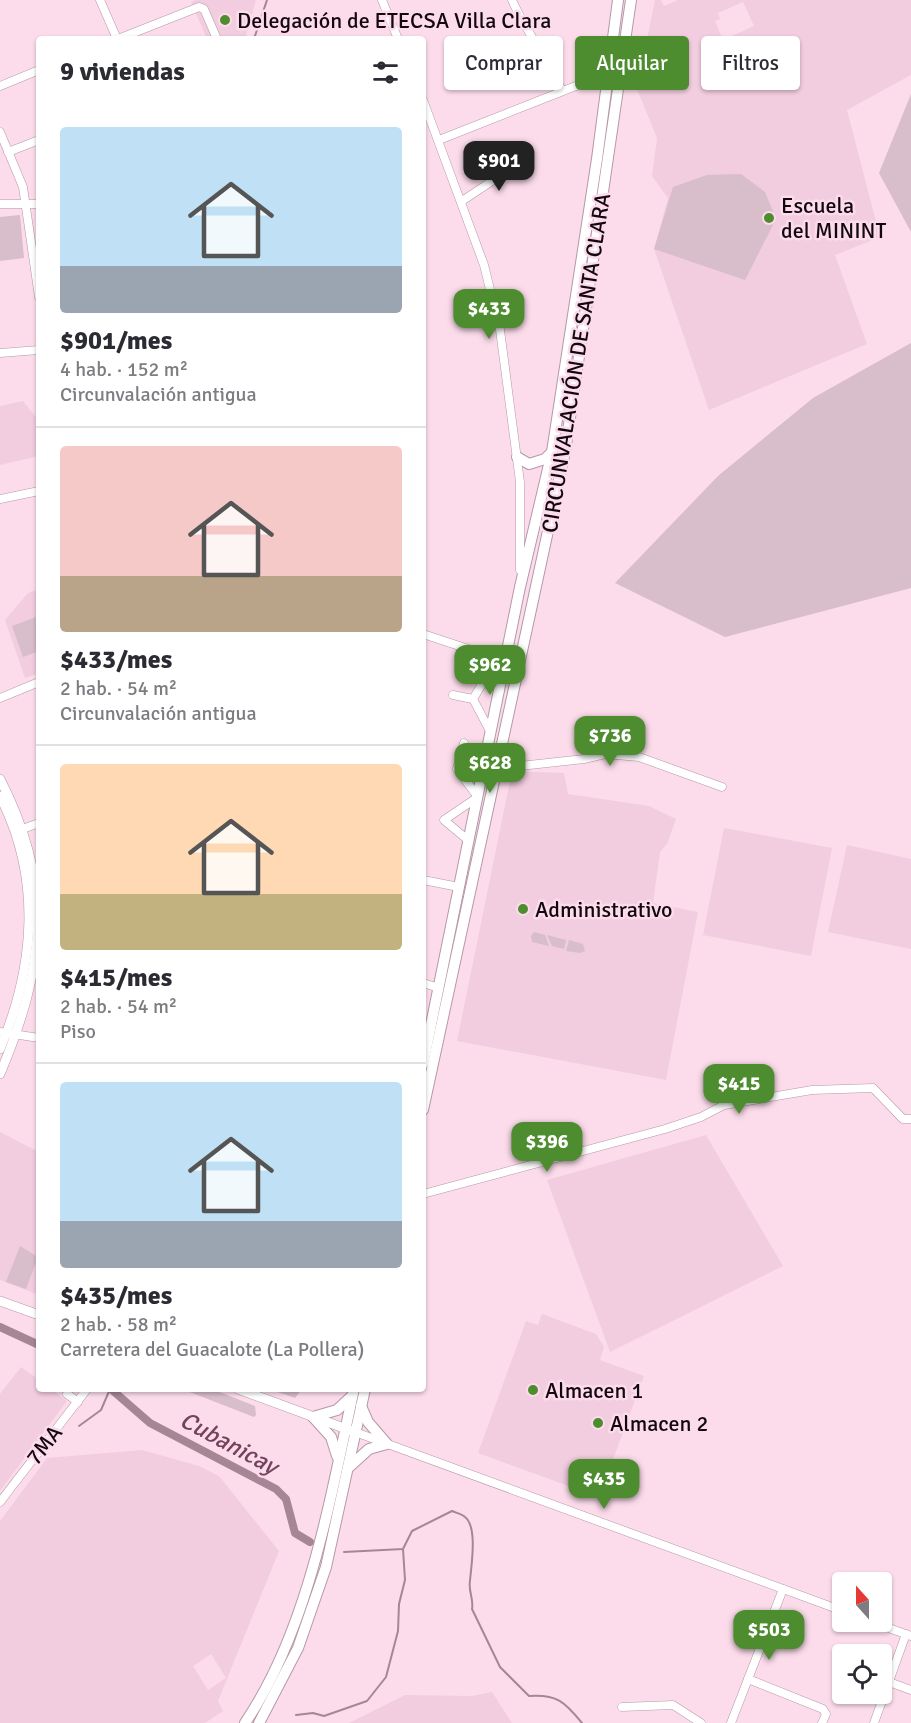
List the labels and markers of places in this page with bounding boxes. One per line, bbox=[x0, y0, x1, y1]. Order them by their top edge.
place label: Delegación de ETECSA Villa Clara bbox=[237, 7, 551, 34]
marker: Delegación de ETECSA Villa Clara bbox=[218, 13, 232, 27]
pin: $901 bbox=[463, 141, 535, 192]
place label: Escuela del MININT bbox=[781, 192, 887, 244]
marker: Escuela del MININT bbox=[762, 211, 776, 225]
pin: $433 bbox=[453, 289, 525, 340]
pin: $962 bbox=[454, 645, 526, 696]
pin: $736 bbox=[574, 716, 646, 767]
pin: $628 bbox=[454, 743, 526, 794]
place label: Administrativo bbox=[535, 896, 672, 923]
marker: Administrativo bbox=[516, 902, 530, 916]
pin: $415 bbox=[703, 1064, 775, 1115]
pin: $396 bbox=[511, 1122, 583, 1173]
place label: Almacen 1 bbox=[545, 1377, 643, 1404]
marker: Almacen 1 bbox=[526, 1383, 540, 1397]
place label: Almacen 2 bbox=[610, 1410, 708, 1437]
marker: Almacen 2 bbox=[591, 1416, 605, 1430]
pin: $435 bbox=[568, 1459, 640, 1510]
pin: $503 bbox=[733, 1610, 805, 1661]

